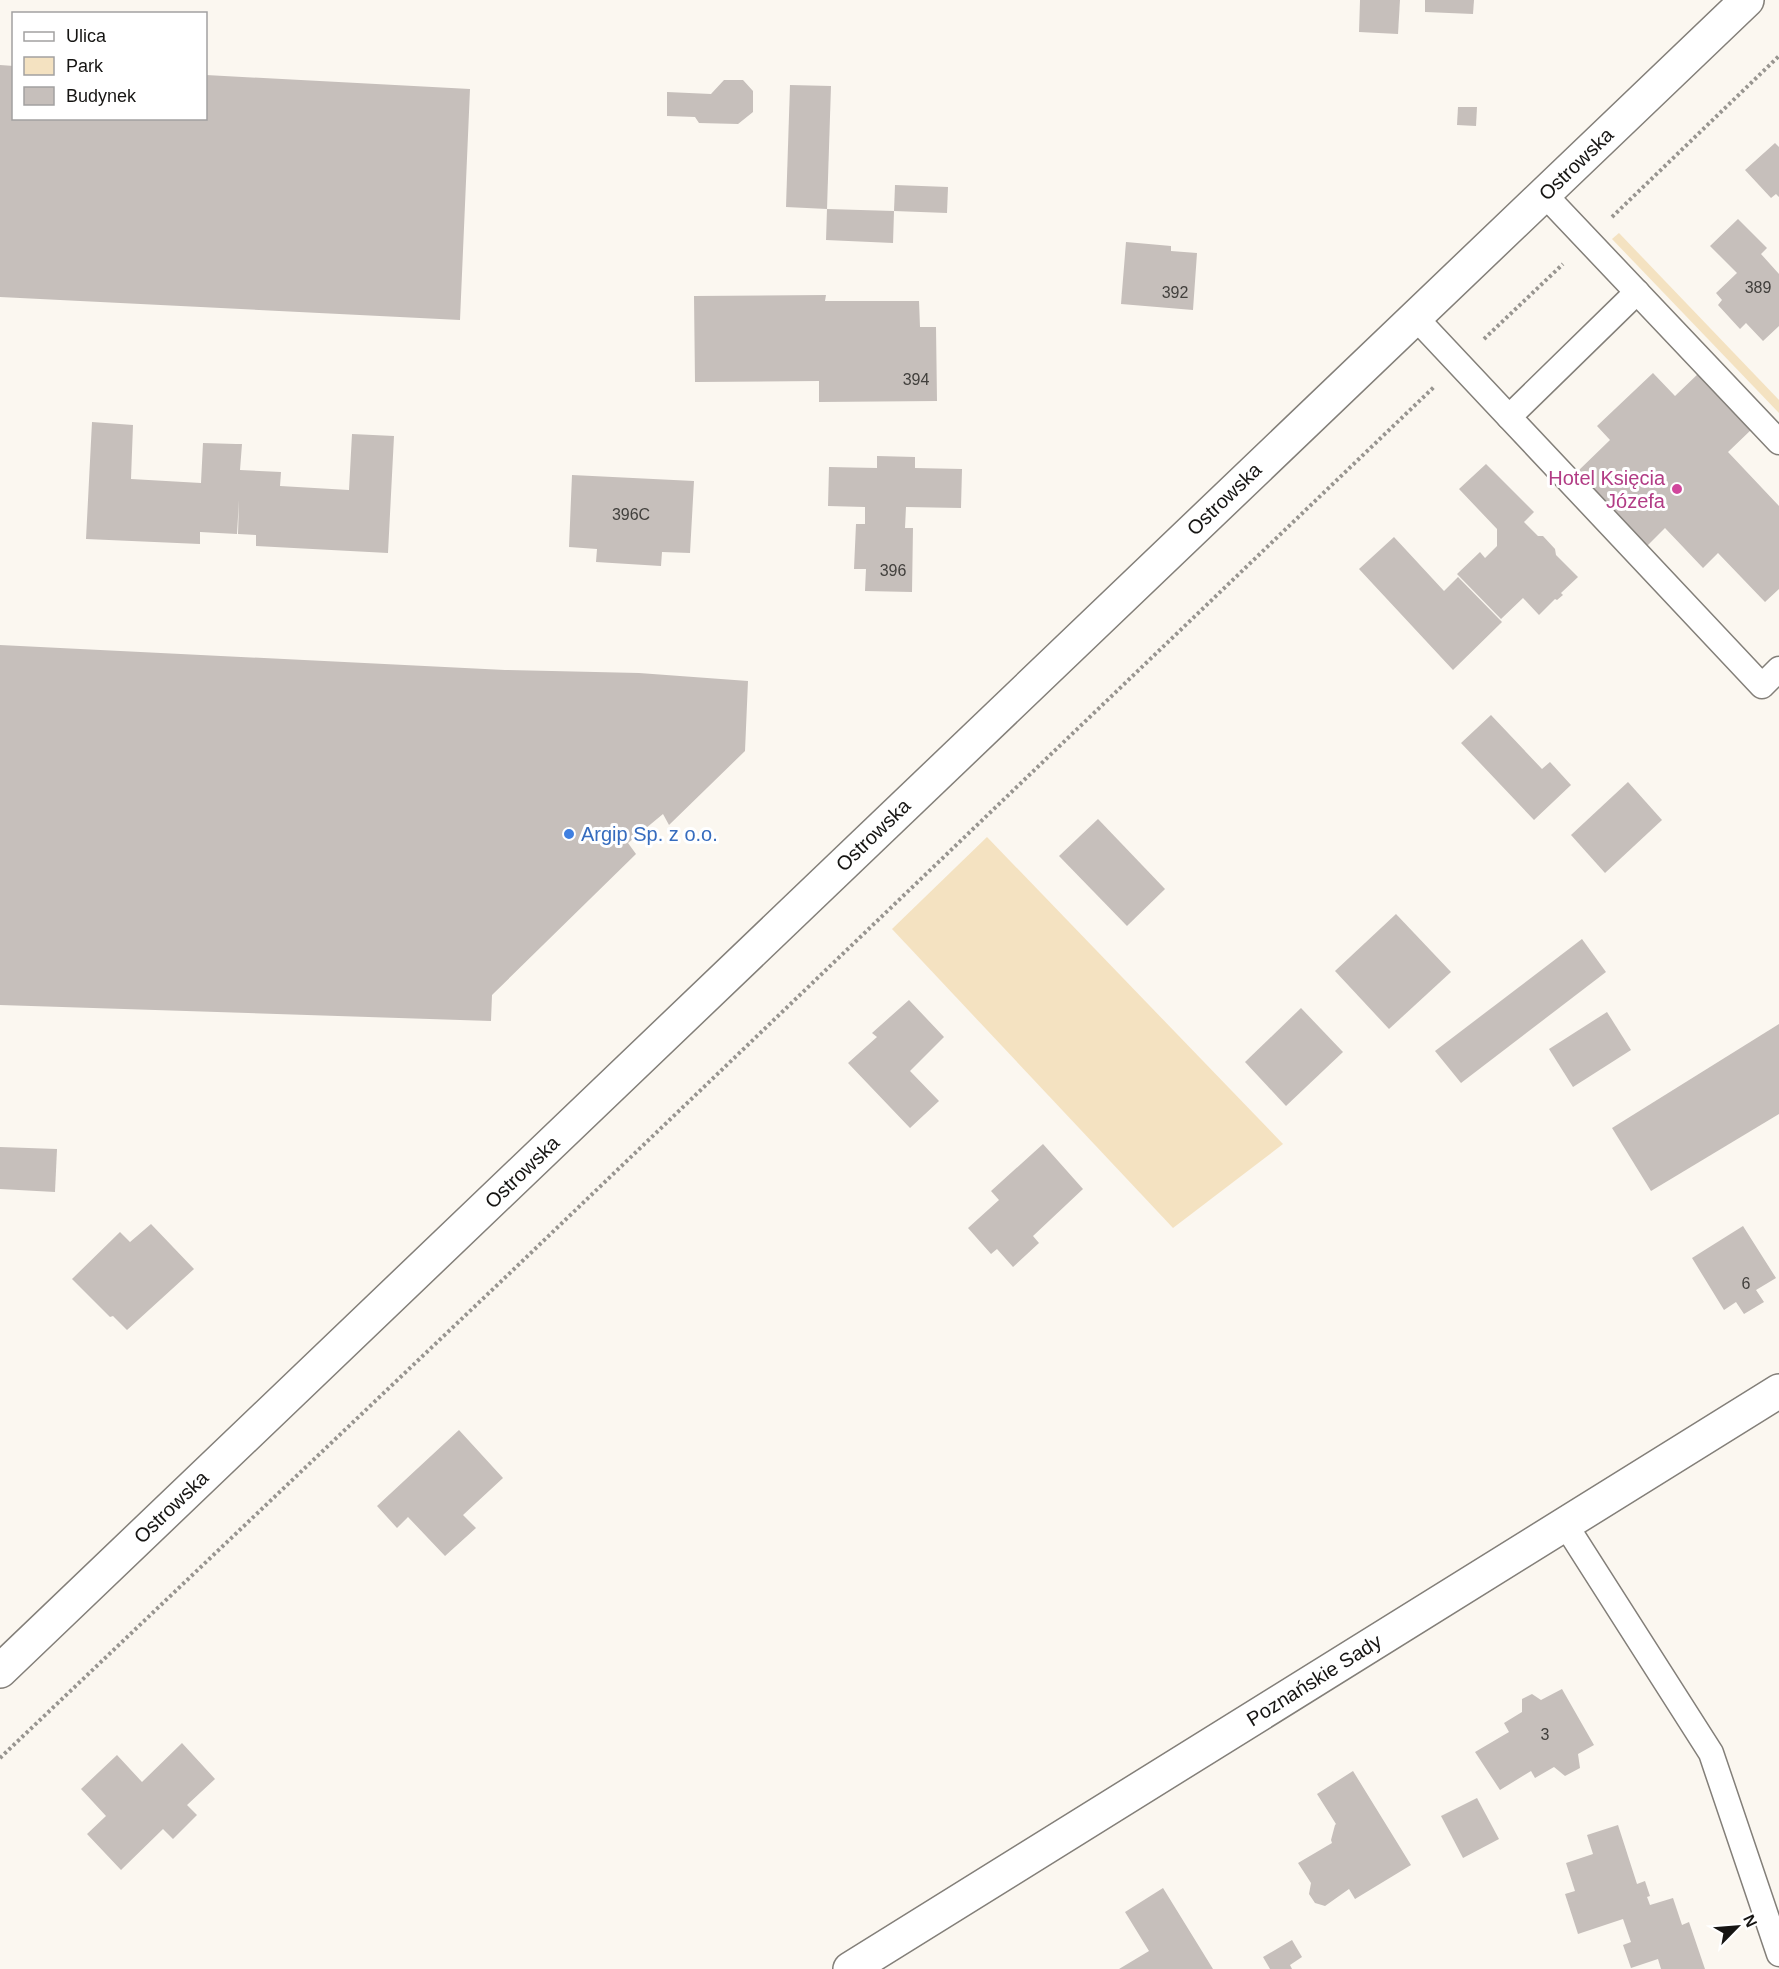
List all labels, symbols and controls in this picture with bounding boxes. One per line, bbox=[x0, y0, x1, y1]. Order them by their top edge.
legend bbox=[12, 12, 207, 120]
text: Ulica bbox=[66, 26, 107, 46]
text: Park bbox=[66, 56, 104, 76]
text: Budynek bbox=[66, 86, 137, 106]
street label: Ostrowska bbox=[1534, 123, 1618, 205]
house number: 389 bbox=[1745, 279, 1771, 296]
house number: 392 bbox=[1162, 284, 1188, 301]
house number: 394 bbox=[903, 371, 929, 388]
street label: Ostrowska bbox=[1182, 458, 1266, 540]
place label: Hotel Księcia Józefa bbox=[1548, 467, 1666, 512]
marker: Hotel Księcia Józefa bbox=[1670, 482, 1684, 496]
house number: 396C bbox=[612, 506, 650, 523]
house number: 396 bbox=[880, 562, 906, 579]
street label: Ostrowska bbox=[831, 794, 915, 876]
place label: Argip Sp. z o.o. bbox=[581, 823, 718, 845]
marker: Argip Sp. z o.o. bbox=[562, 827, 576, 841]
street label: Ostrowska bbox=[480, 1131, 564, 1213]
house number: 6 bbox=[1742, 1275, 1751, 1292]
street label: Ostrowska bbox=[129, 1466, 213, 1548]
street label: Poznańskie Sady bbox=[1243, 1630, 1385, 1730]
house number: 3 bbox=[1541, 1726, 1550, 1743]
north arrow bbox=[1707, 1897, 1767, 1957]
text: N bbox=[1740, 1912, 1760, 1930]

